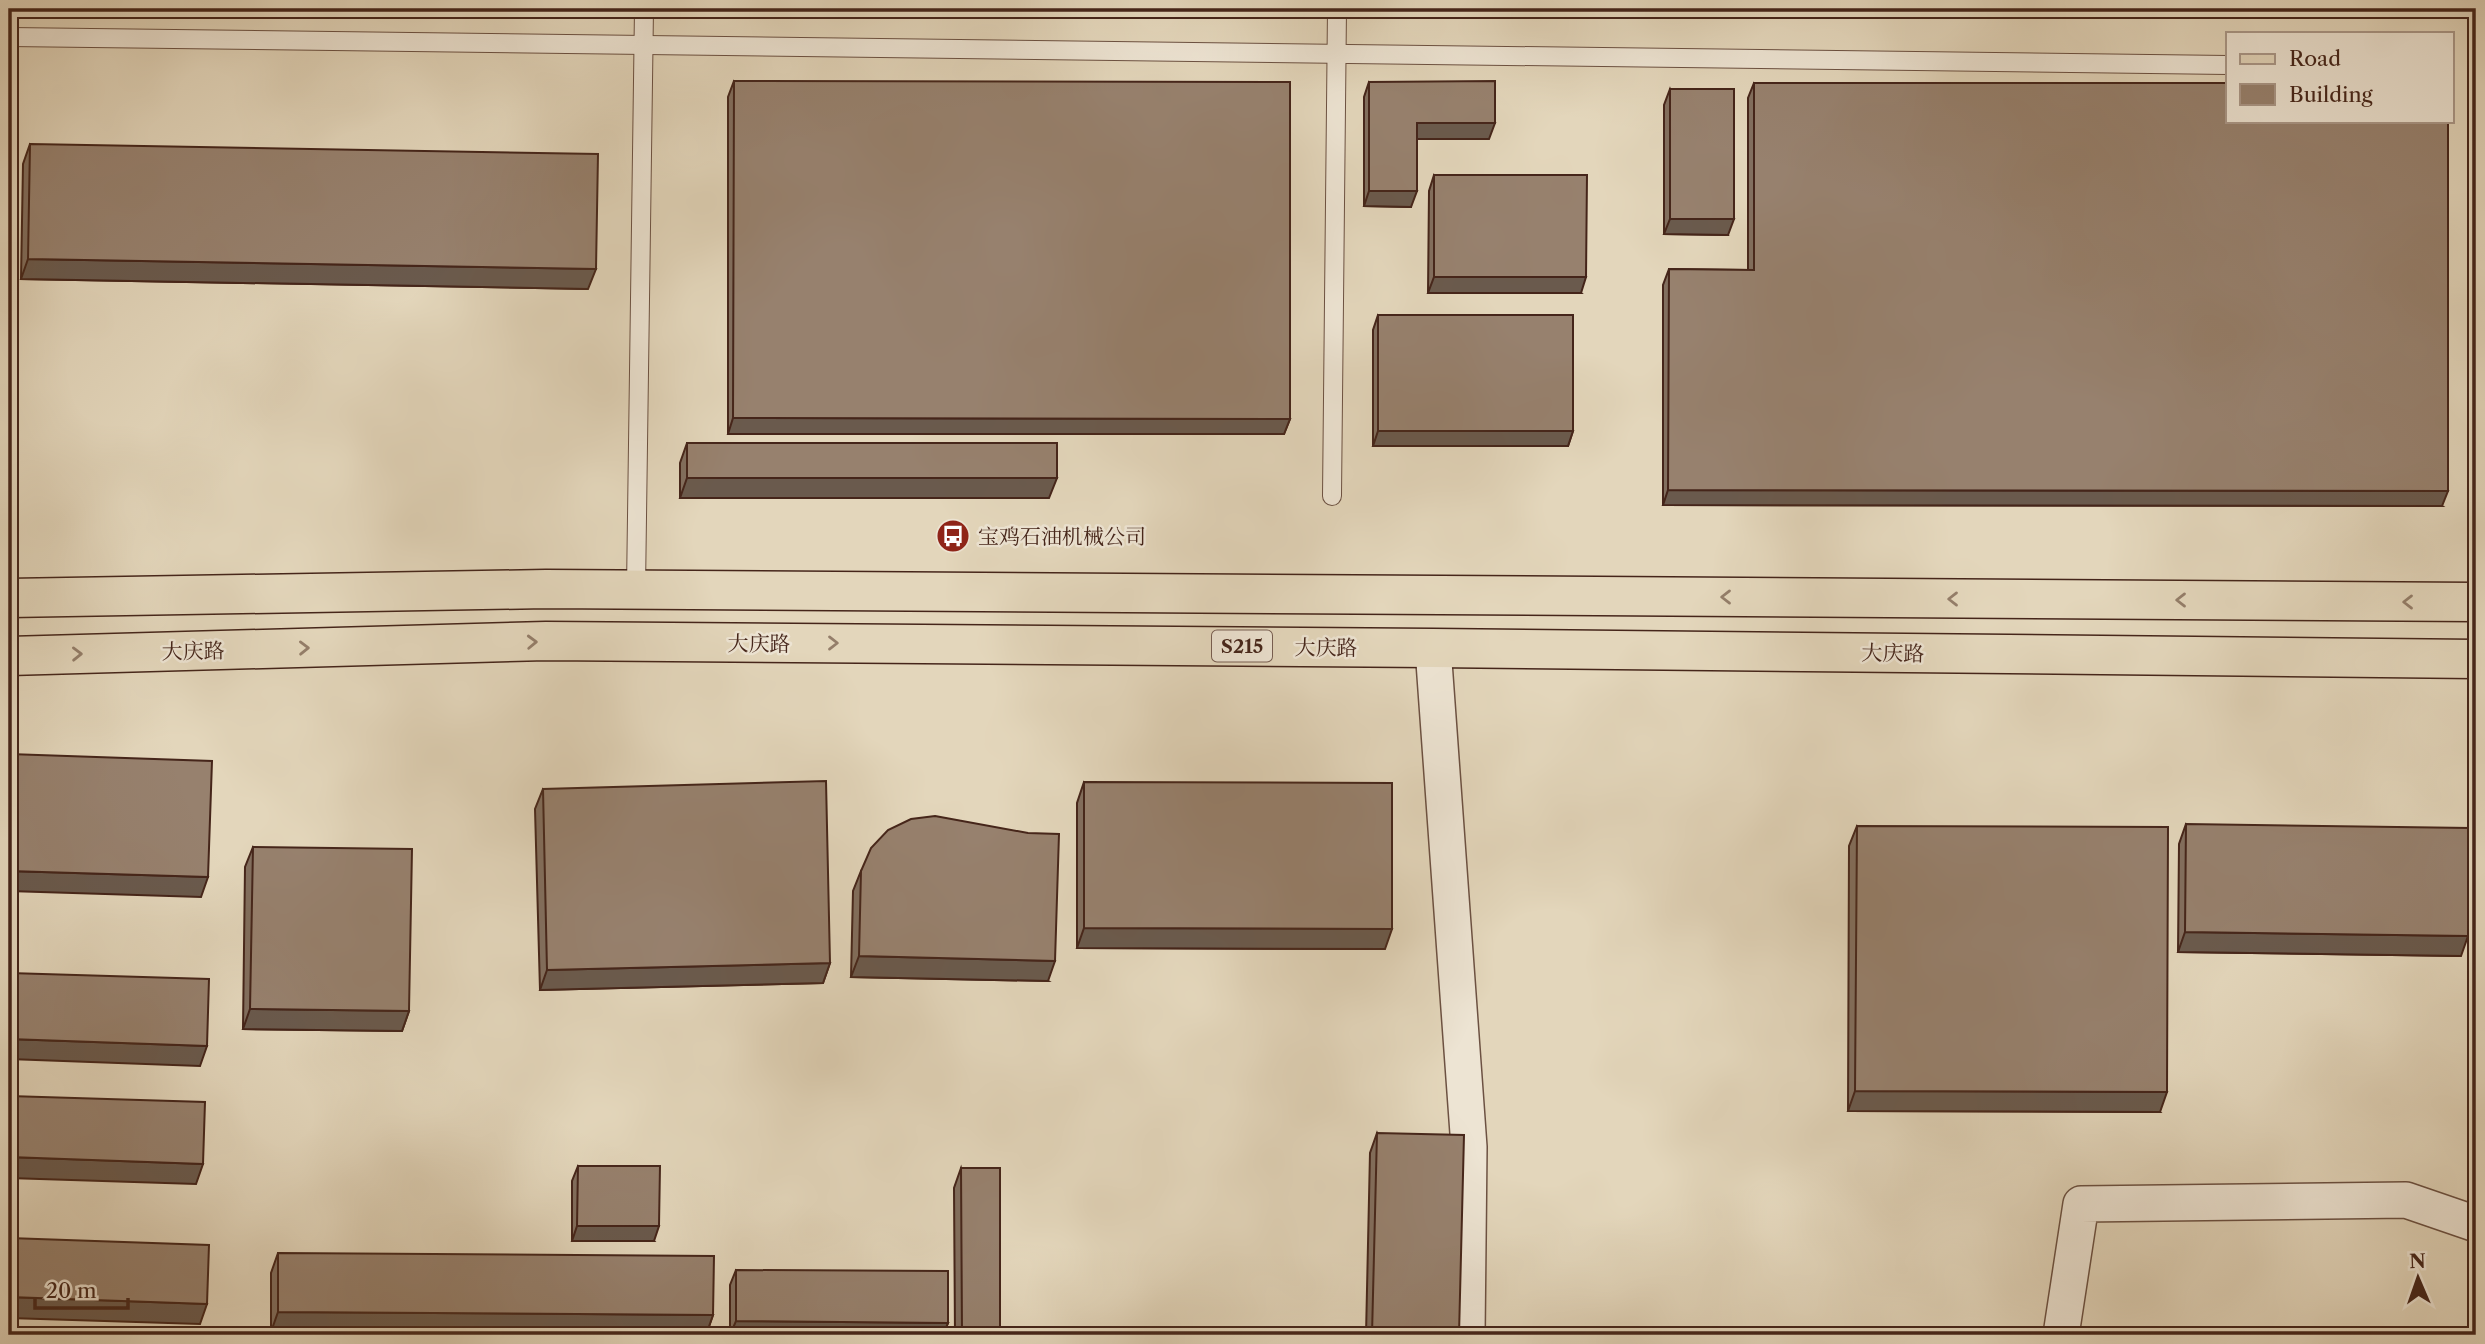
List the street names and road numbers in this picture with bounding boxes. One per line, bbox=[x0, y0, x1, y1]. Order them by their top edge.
street label: 大庆路 bbox=[728, 631, 791, 656]
road number: S215 bbox=[1212, 631, 1272, 662]
street label: 大庆路 bbox=[1295, 635, 1358, 660]
street label: 大庆路 bbox=[161, 638, 225, 664]
street label: 大庆路 bbox=[1861, 640, 1925, 666]

